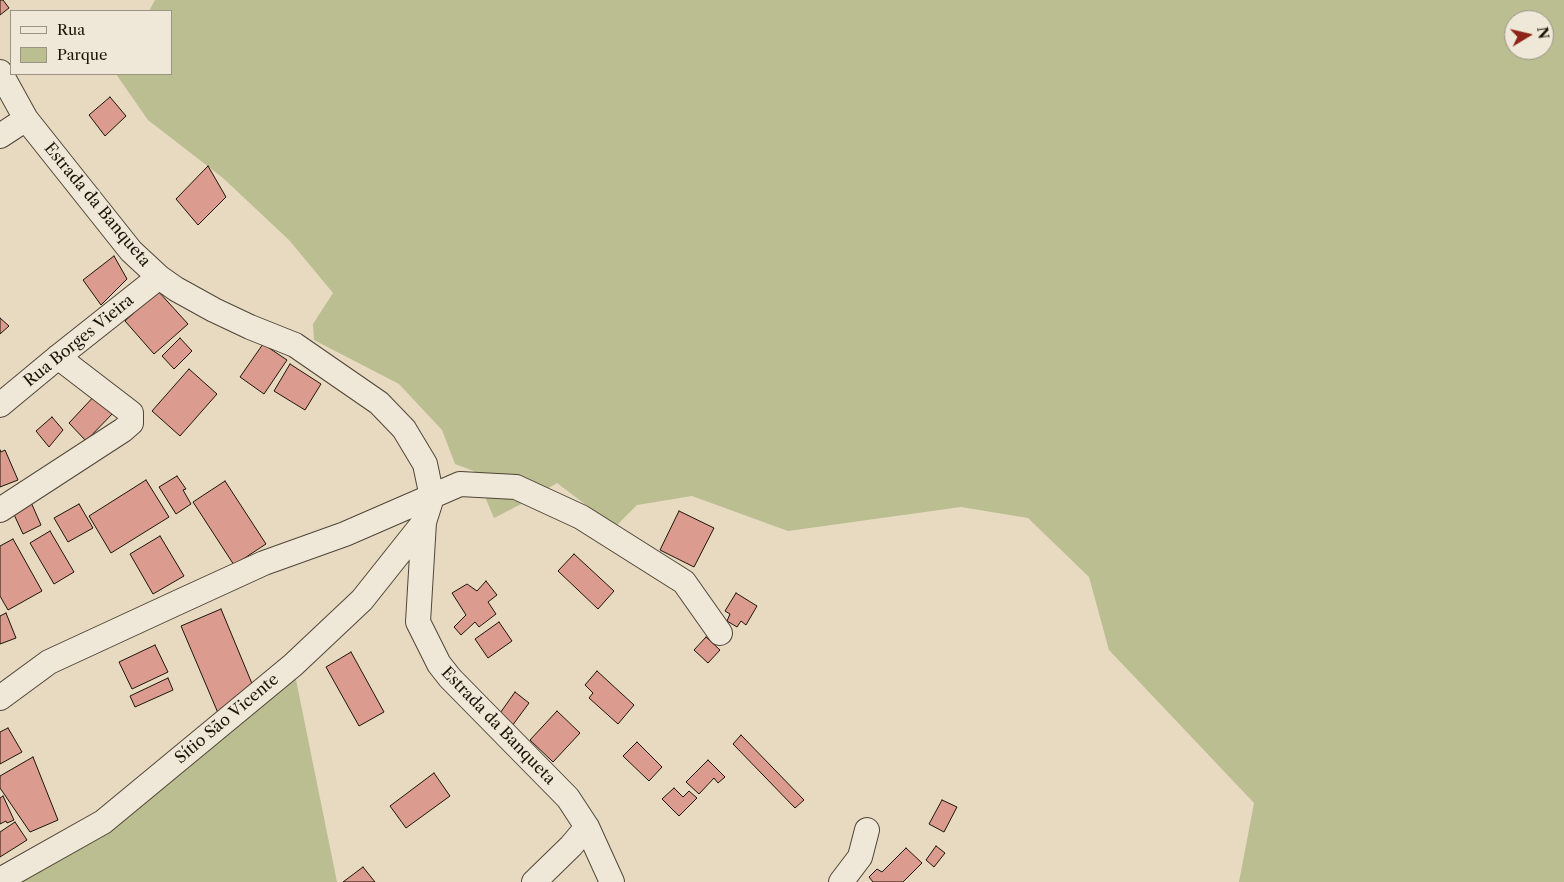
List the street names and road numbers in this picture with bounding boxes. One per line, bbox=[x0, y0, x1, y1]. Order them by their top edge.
street label: Estrada da Banqueta bbox=[40, 139, 154, 271]
street label: Rua Borges Vieira bbox=[20, 291, 138, 391]
street label: Estrada da Banqueta bbox=[437, 663, 559, 789]
street label: Sítio São Vicente bbox=[171, 670, 283, 768]

